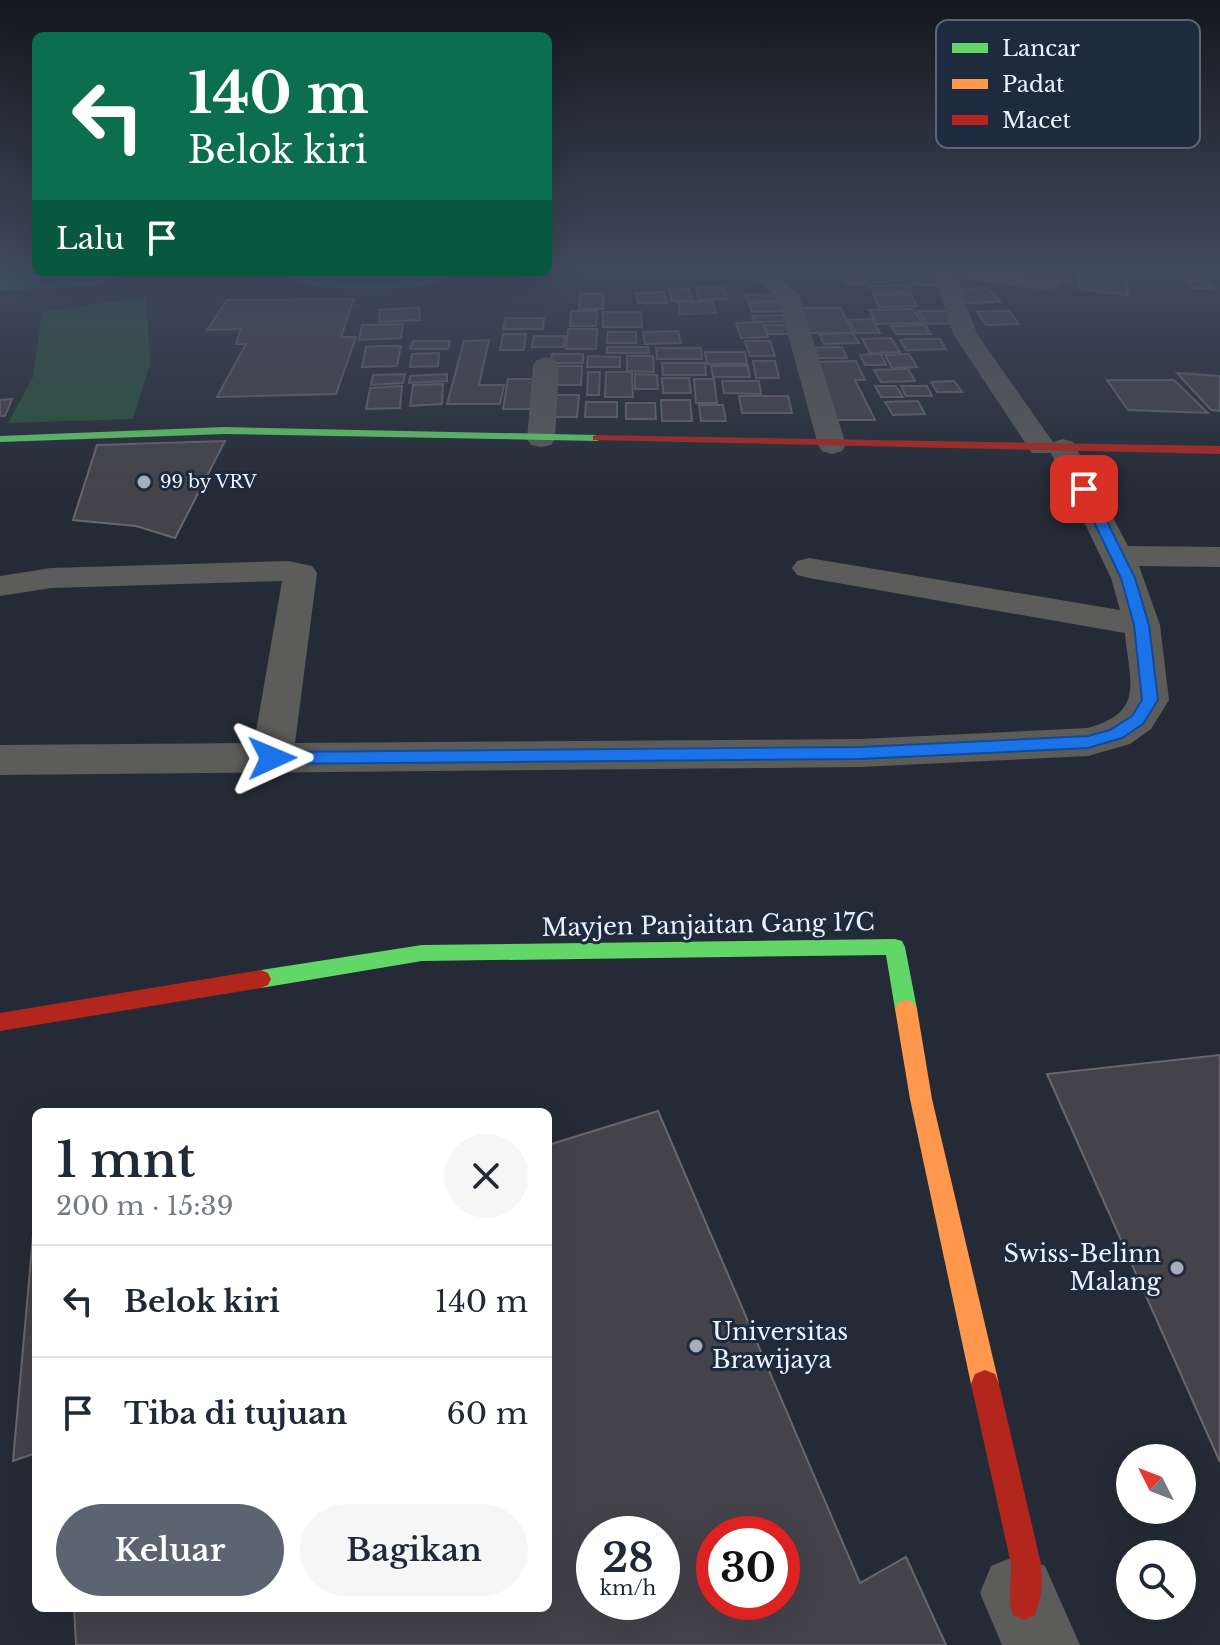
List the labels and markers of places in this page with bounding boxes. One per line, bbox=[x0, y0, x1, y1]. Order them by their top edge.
pin bbox=[1050, 455, 1118, 523]
place label: 99 by VRV bbox=[160, 471, 258, 493]
marker: 99 by VRV bbox=[135, 473, 153, 491]
place label: Swiss-Belinn Malang bbox=[1003, 1239, 1162, 1296]
marker: Swiss-Belinn Malang bbox=[1168, 1259, 1186, 1277]
place label: Universitas Brawijaya bbox=[712, 1317, 848, 1374]
marker: Universitas Brawijaya bbox=[687, 1337, 705, 1355]

